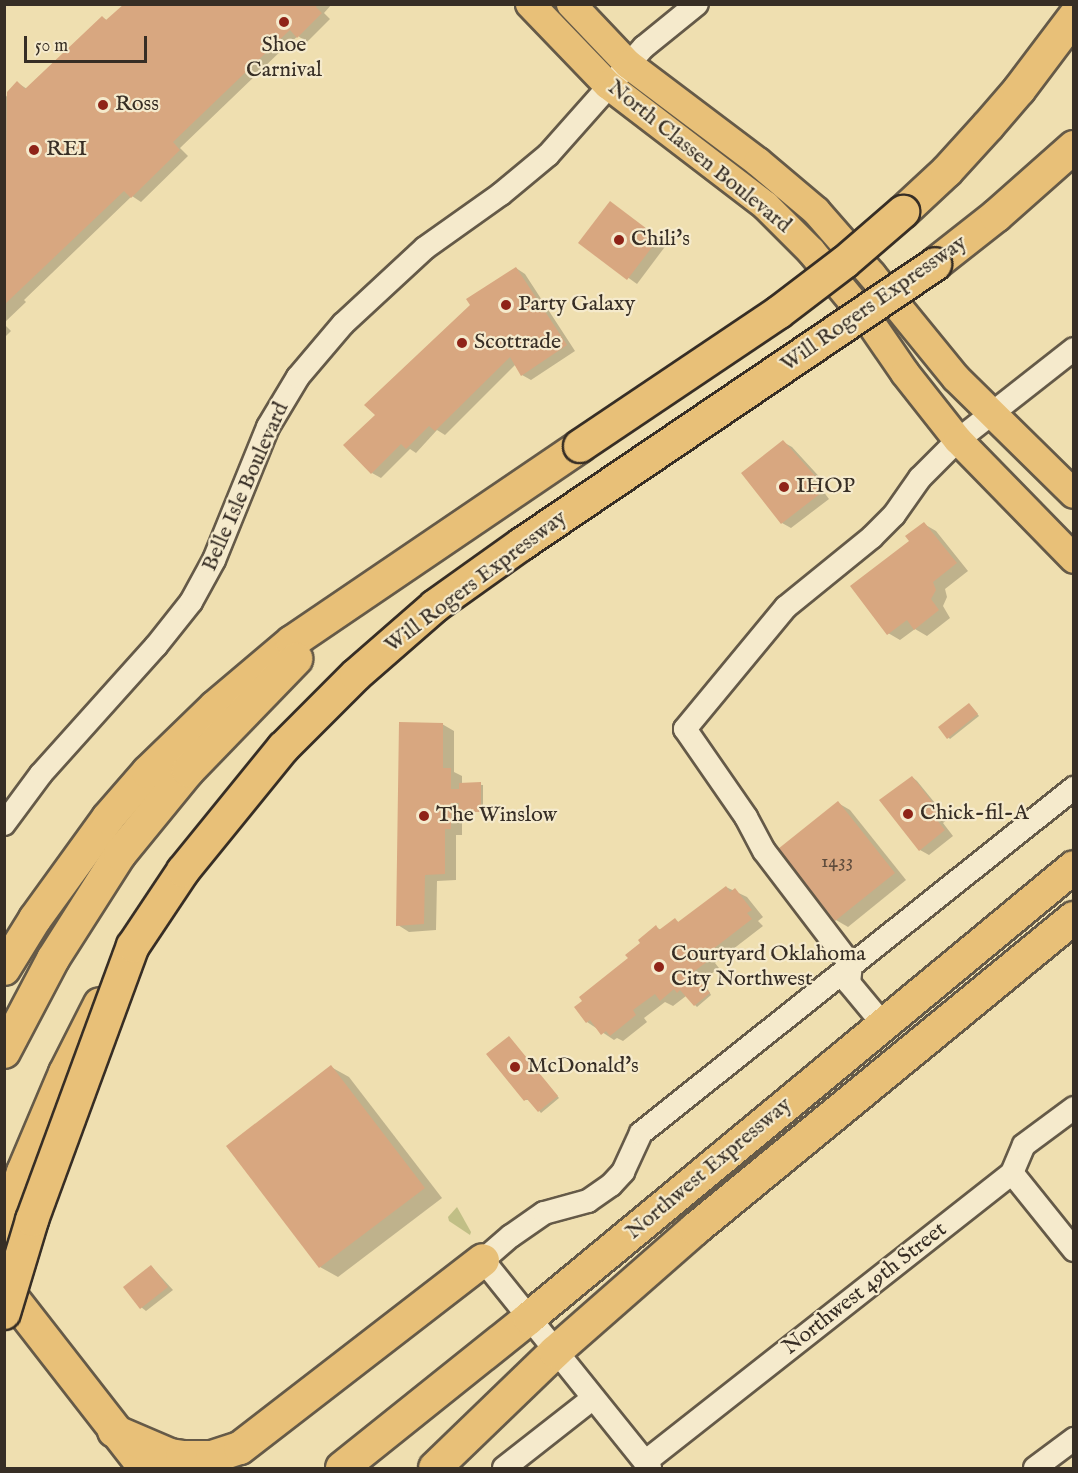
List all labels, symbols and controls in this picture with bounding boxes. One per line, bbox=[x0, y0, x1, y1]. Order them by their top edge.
marker: Shoe Carnival bbox=[277, 15, 291, 29]
scale bar bbox=[27, 24, 150, 62]
place label: Shoe Carnival bbox=[246, 32, 322, 84]
text: 50 m bbox=[35, 35, 68, 58]
street label: North Classen Boulevard bbox=[602, 75, 796, 239]
place label: Ross bbox=[115, 92, 159, 118]
marker: Ross bbox=[96, 98, 110, 112]
place label: REI bbox=[46, 137, 87, 163]
marker: REI bbox=[27, 143, 41, 157]
place label: Chili's bbox=[631, 227, 690, 253]
street label: Will Rogers Expressway bbox=[776, 230, 972, 378]
marker: Chili's bbox=[612, 233, 626, 247]
place label: Party Galaxy bbox=[518, 292, 635, 318]
marker: Party Galaxy bbox=[499, 298, 513, 312]
place label: Scottrade bbox=[474, 330, 561, 356]
marker: Scottrade bbox=[455, 336, 469, 350]
street label: Belle Isle Boulevard bbox=[197, 398, 295, 576]
place label: IHOP bbox=[796, 474, 855, 500]
marker: IHOP bbox=[777, 480, 791, 494]
street label: Will Rogers Expressway bbox=[380, 505, 572, 659]
place label: Chick-fil-A bbox=[920, 801, 1029, 827]
place label: The Winslow bbox=[436, 803, 557, 829]
marker: Chick-fil-A bbox=[901, 807, 915, 821]
marker: The Winslow bbox=[417, 809, 431, 823]
house number: 1433 bbox=[821, 849, 853, 873]
place label: Courtyard Oklahoma City Northwest bbox=[671, 941, 866, 992]
marker: Courtyard Oklahoma City Northwest bbox=[652, 960, 666, 974]
place label: McDonald's bbox=[527, 1054, 639, 1080]
marker: McDonald's bbox=[508, 1060, 522, 1074]
street label: Northwest Expressway bbox=[621, 1092, 797, 1246]
street label: Northwest 49th Street bbox=[778, 1217, 952, 1361]

